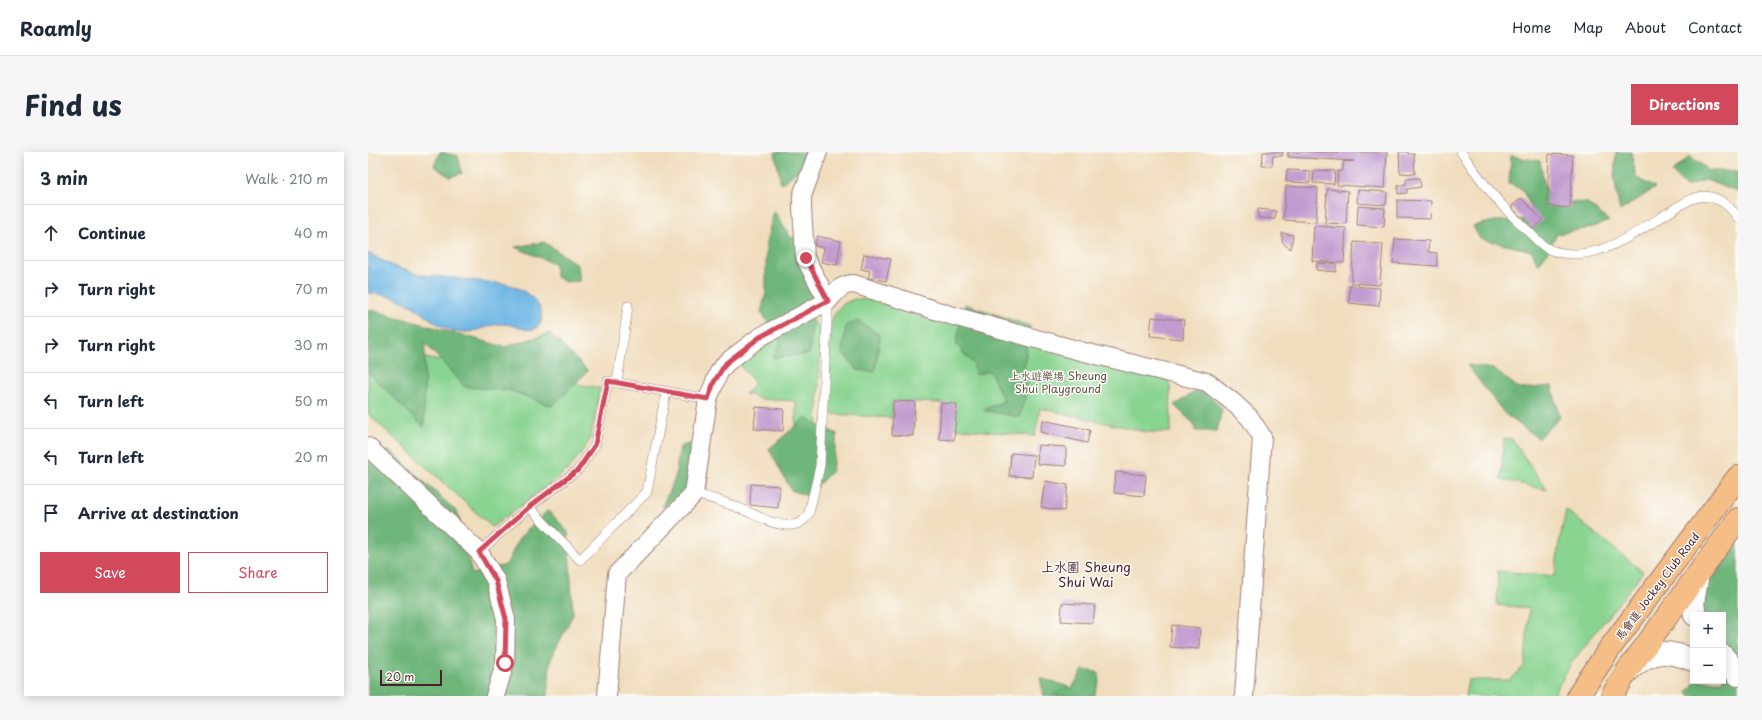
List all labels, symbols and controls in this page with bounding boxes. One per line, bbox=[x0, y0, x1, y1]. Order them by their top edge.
text: Roamly bbox=[20, 14, 92, 42]
text: Home bbox=[1512, 17, 1551, 38]
text: Map bbox=[1573, 17, 1603, 38]
text: About bbox=[1625, 17, 1666, 38]
text: Contact bbox=[1688, 17, 1742, 38]
text: Find us bbox=[24, 83, 122, 126]
button: Directions bbox=[1631, 84, 1738, 125]
text: 3 min bbox=[40, 165, 88, 191]
text: Walk · 210 m bbox=[245, 169, 328, 188]
text: Continue bbox=[78, 221, 146, 244]
icon: ahead bbox=[40, 222, 62, 244]
text: 40 m bbox=[294, 223, 328, 242]
route end bbox=[797, 249, 815, 267]
text: Turn right bbox=[78, 277, 155, 300]
icon: right bbox=[40, 278, 62, 300]
text: 70 m bbox=[295, 279, 328, 298]
text: Turn right bbox=[78, 333, 155, 356]
icon: right bbox=[40, 334, 62, 356]
text: 30 m bbox=[294, 335, 328, 354]
park label: 上水遊樂場 Sheung Shui Playground bbox=[1009, 367, 1107, 397]
text: Turn left bbox=[78, 389, 144, 412]
icon: left bbox=[40, 390, 62, 412]
text: 50 m bbox=[294, 391, 328, 410]
text: Turn left bbox=[78, 445, 144, 468]
icon: left bbox=[40, 446, 62, 468]
text: 20 m bbox=[294, 447, 328, 466]
text: Arrive at destination bbox=[78, 501, 239, 524]
icon: arrive bbox=[40, 502, 62, 524]
street label: 馬會道 Jockey Club Road bbox=[1611, 529, 1703, 643]
button: Save bbox=[40, 552, 180, 593]
button: Share bbox=[188, 552, 328, 593]
district label: 上水圍 Sheung Shui Wai bbox=[1041, 557, 1131, 591]
map controls bbox=[1690, 612, 1726, 684]
button: + bbox=[1690, 612, 1726, 648]
button: − bbox=[1690, 648, 1726, 684]
route start bbox=[496, 654, 514, 672]
scale bar bbox=[380, 668, 442, 687]
text: 20 m bbox=[386, 668, 414, 685]

